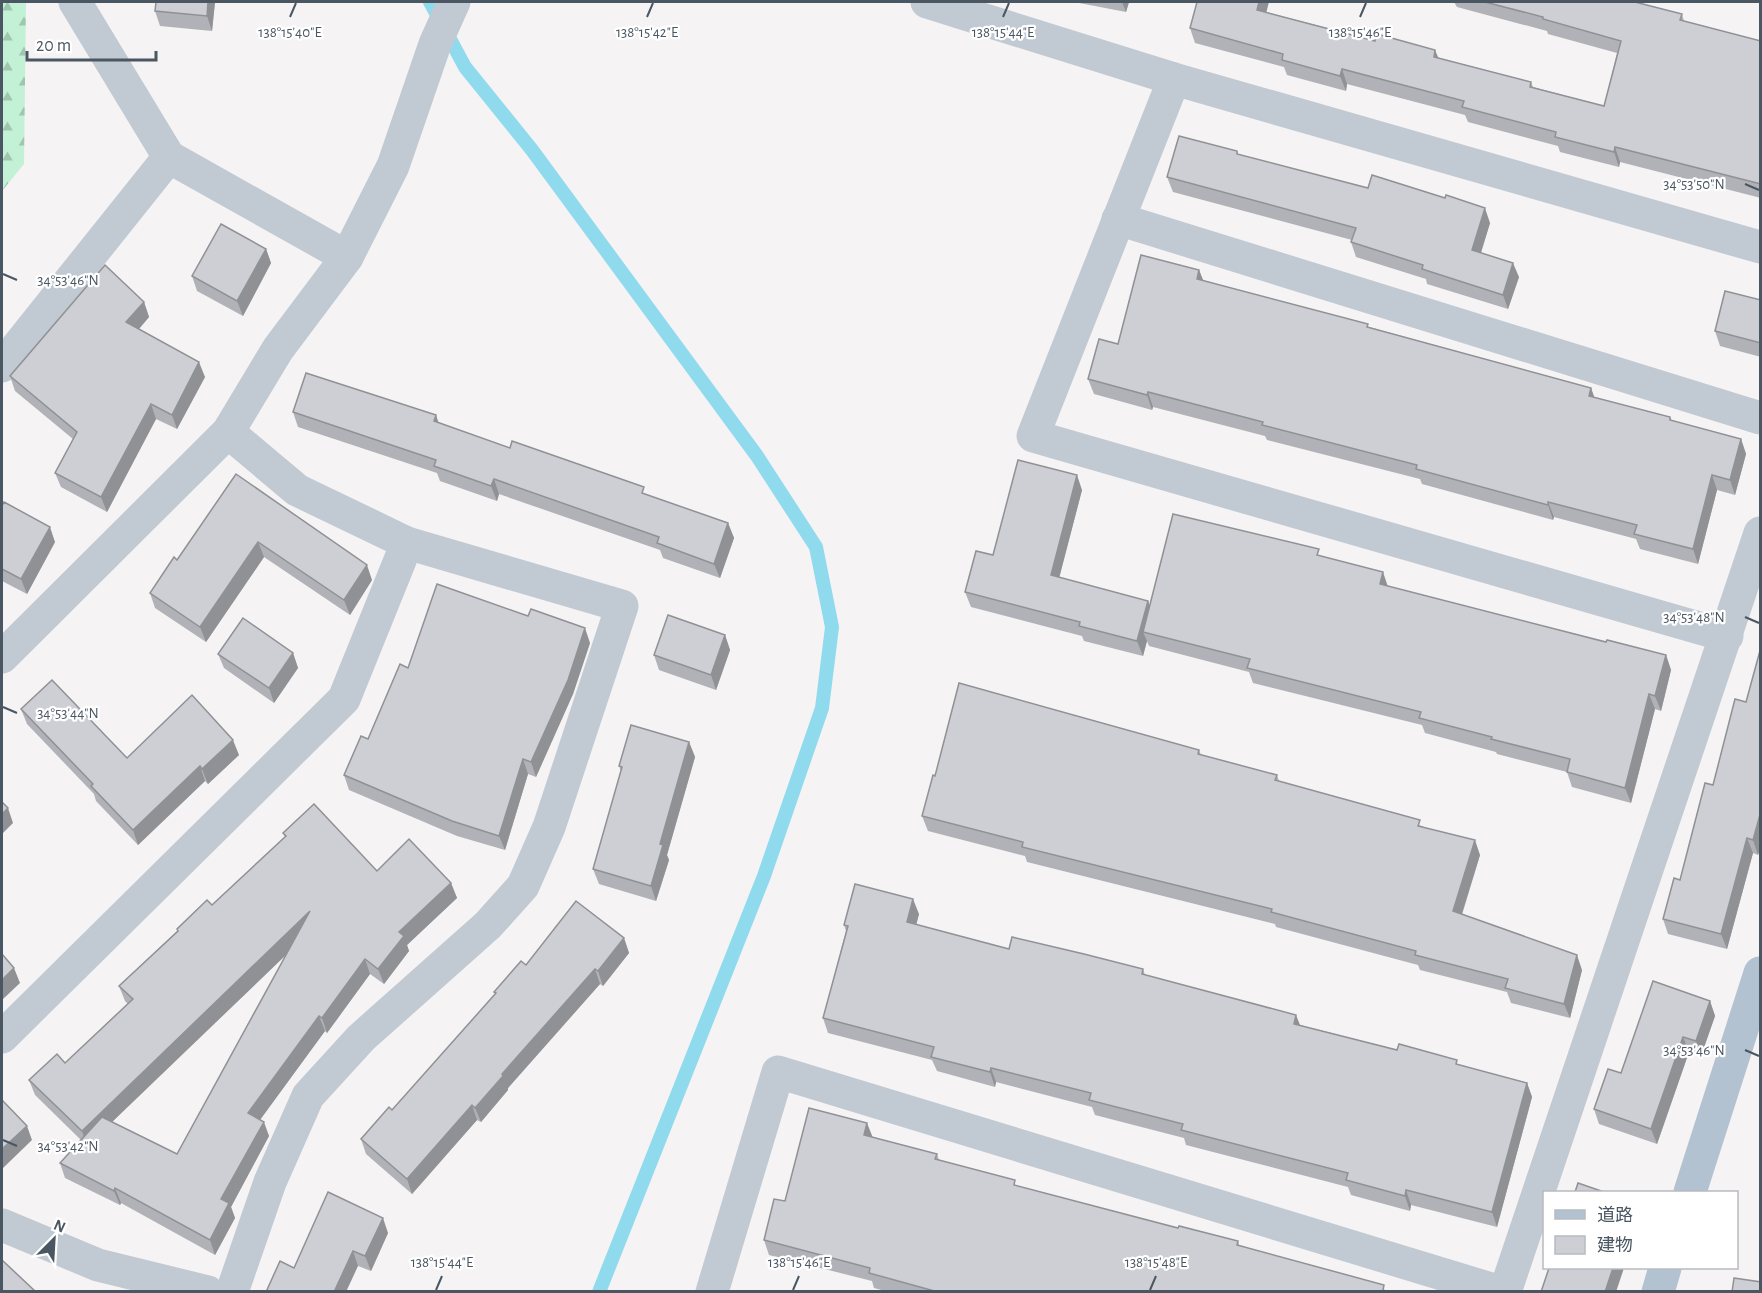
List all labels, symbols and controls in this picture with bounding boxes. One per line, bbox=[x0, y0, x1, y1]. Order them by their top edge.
scale bar bbox=[27, 24, 156, 62]
text: 138°15'40"E bbox=[258, 25, 322, 40]
text: 138°15'42"E bbox=[616, 25, 678, 40]
text: 138°15'44"E bbox=[972, 25, 1034, 40]
text: 138°15'46"E bbox=[1329, 25, 1391, 40]
text: 20 m bbox=[36, 37, 71, 55]
text: 34°53'50"N bbox=[1663, 177, 1725, 192]
text: 34°53'46"N bbox=[37, 273, 99, 288]
text: 34°53'48"N bbox=[1663, 610, 1725, 625]
text: 34°53'44"N bbox=[37, 706, 99, 721]
text: 34°53'46"N bbox=[1663, 1043, 1725, 1058]
text: 34°53'42"N bbox=[37, 1139, 99, 1154]
legend bbox=[1543, 1191, 1738, 1269]
text: 道路 bbox=[1597, 1205, 1633, 1225]
north arrow bbox=[24, 1209, 84, 1269]
text: N bbox=[51, 1217, 68, 1236]
text: 建物 bbox=[1597, 1235, 1633, 1255]
text: 138°15'44"E bbox=[411, 1255, 473, 1270]
text: 138°15'46"E bbox=[768, 1255, 830, 1270]
text: 138°15'48"E bbox=[1125, 1255, 1187, 1270]

